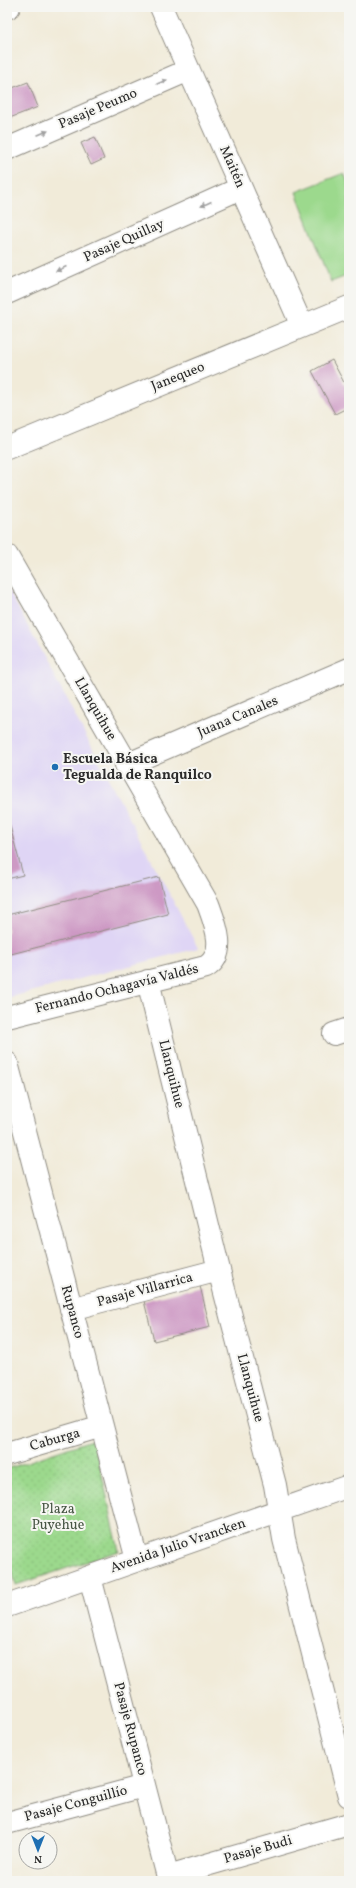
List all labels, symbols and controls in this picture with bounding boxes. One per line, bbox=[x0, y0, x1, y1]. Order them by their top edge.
one-way arrow bbox=[156, 78, 168, 85]
street label: Pasaje Peumo bbox=[56, 84, 140, 134]
one-way arrow bbox=[37, 130, 49, 136]
street label: Maitén bbox=[214, 143, 250, 191]
one-way arrow bbox=[200, 201, 211, 207]
street label: Pasaje Quillay bbox=[81, 215, 168, 267]
one-way arrow bbox=[56, 266, 67, 272]
street label: Janequeo bbox=[148, 358, 208, 396]
street label: Llanquihue bbox=[69, 674, 121, 744]
street label: Juana Canales bbox=[195, 691, 281, 743]
place label: Escuela Básica Tegualda de Ranquilco bbox=[63, 750, 212, 785]
marker: Escuela Básica Tegualda de Ranquilco bbox=[50, 762, 60, 772]
street label: Fernando Ochagavía Valdés bbox=[33, 960, 201, 1018]
street label: Llanquihue bbox=[153, 1038, 189, 1111]
street label: Pasaje Villarrica bbox=[95, 1268, 195, 1312]
street label: Rupanco bbox=[56, 1283, 88, 1341]
street label: Llanquihue bbox=[232, 1352, 268, 1425]
street label: Caburga bbox=[28, 1424, 82, 1456]
park label: Plaza Puyehue bbox=[32, 1500, 85, 1535]
street label: Avenida Julio Vrancken bbox=[108, 1514, 248, 1578]
street label: Pasaje Rupanco bbox=[108, 1680, 152, 1778]
street label: Pasaje Conguillío bbox=[22, 1781, 130, 1827]
north arrow bbox=[18, 1830, 58, 1870]
street label: Pasaje Budi bbox=[222, 1831, 294, 1869]
text: N bbox=[34, 1851, 42, 1866]

